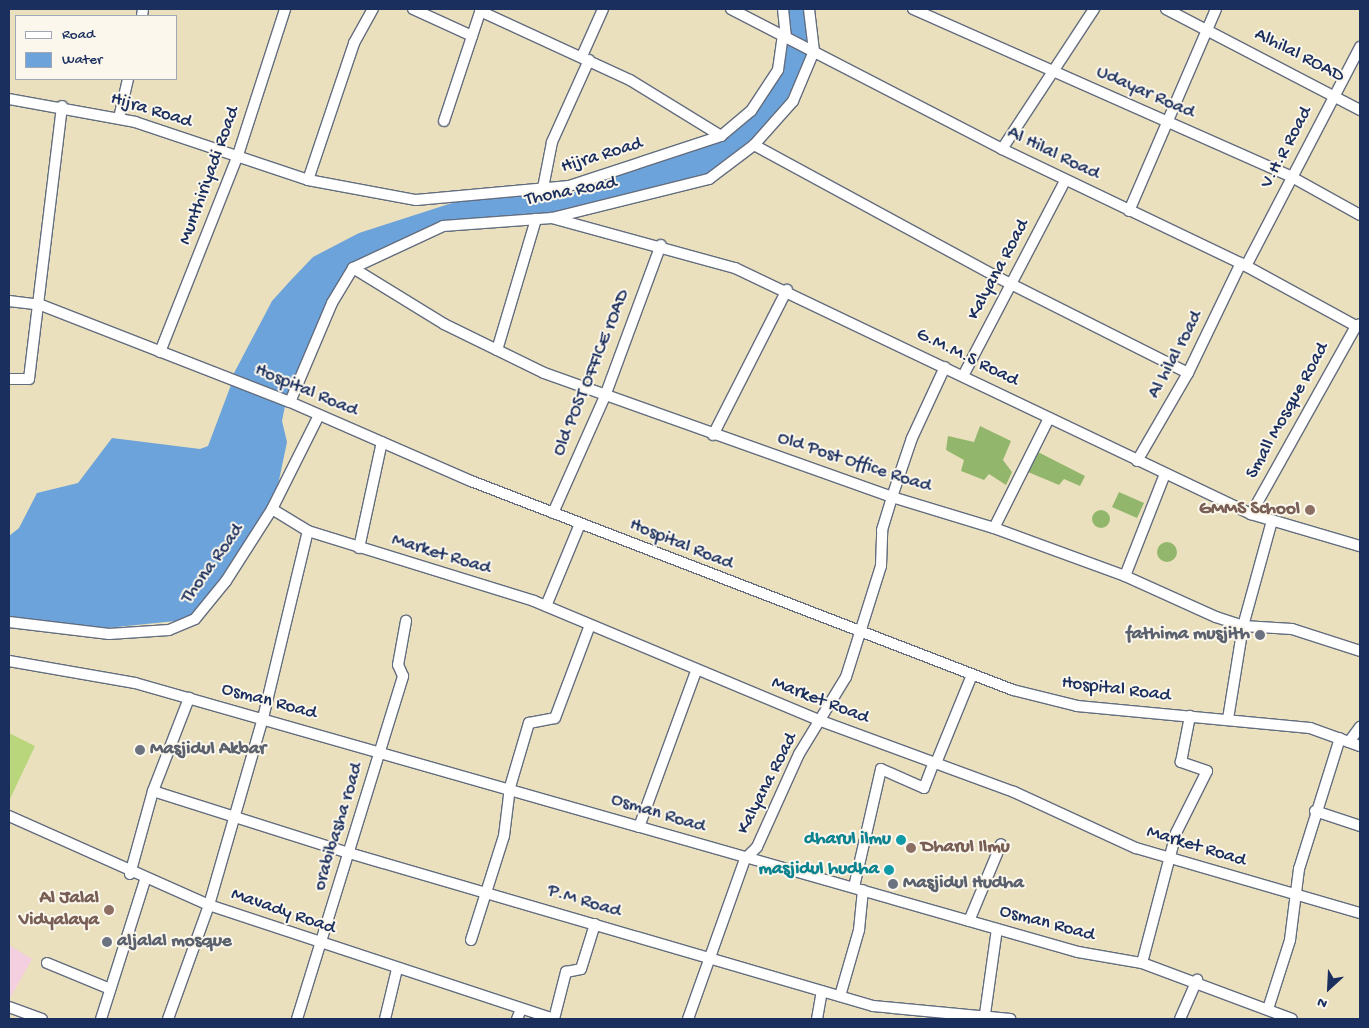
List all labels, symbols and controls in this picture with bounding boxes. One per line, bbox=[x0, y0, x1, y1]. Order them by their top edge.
legend bbox=[15, 15, 178, 80]
street label: Alhilal ROAD bbox=[1250, 24, 1348, 88]
text: Road bbox=[62, 26, 95, 44]
text: Water bbox=[62, 51, 102, 69]
street label: Udayar Road bbox=[1092, 61, 1198, 125]
street label: Hijra Road bbox=[108, 88, 194, 134]
street label: V.H.R Road bbox=[1256, 103, 1318, 193]
street label: Munthiriyadi Road bbox=[174, 104, 246, 248]
street label: Al Hilal Road bbox=[1003, 122, 1103, 186]
street label: Hijra Road bbox=[559, 133, 645, 179]
street label: Thona Road bbox=[523, 172, 619, 212]
street label: Kalyana Road bbox=[963, 216, 1035, 324]
street label: Old POST OFFICE rOAD bbox=[548, 286, 636, 460]
street label: Al hilal road bbox=[1143, 307, 1209, 403]
street label: G.M.M.S Road bbox=[912, 323, 1022, 393]
street label: Small Mosque Road bbox=[1241, 339, 1335, 483]
street label: Hospital Road bbox=[251, 359, 361, 423]
street label: Old Post Office Road bbox=[774, 427, 934, 499]
place label: GMMS School bbox=[1199, 499, 1300, 521]
marker: GMMS School bbox=[1304, 504, 1316, 516]
street label: Hospital Road bbox=[626, 514, 736, 576]
street label: Thona Road bbox=[176, 520, 250, 608]
street label: Market Road bbox=[389, 529, 493, 581]
place label: fathima musjith bbox=[1126, 624, 1250, 646]
marker: fathima musjith bbox=[1254, 629, 1266, 641]
street label: Market Road bbox=[768, 672, 872, 730]
street label: Hospital Road bbox=[1060, 672, 1172, 708]
street label: Osman Road bbox=[219, 678, 319, 726]
street label: Kalyana Road bbox=[733, 730, 803, 838]
place label: Masjidul Akbar bbox=[150, 739, 266, 761]
marker: Masjidul Akbar bbox=[134, 744, 146, 756]
street label: orabibasha road bbox=[309, 760, 369, 894]
street label: Osman Road bbox=[608, 789, 708, 839]
street label: Market Road bbox=[1144, 821, 1248, 873]
place label: dharul ilmu bbox=[804, 829, 891, 851]
marker: dharul ilmu bbox=[895, 834, 907, 846]
place label: Dharul Ilmu bbox=[921, 837, 1010, 859]
marker: Dharul Ilmu bbox=[905, 842, 917, 854]
place label: masjidul hudha bbox=[759, 859, 879, 881]
marker: masjidul hudha bbox=[883, 864, 895, 876]
place label: Masjidul Hudha bbox=[903, 873, 1024, 895]
marker: Masjidul Hudha bbox=[887, 878, 899, 890]
street label: P.M Road bbox=[545, 880, 623, 924]
street label: Mavady Road bbox=[228, 883, 338, 941]
place label: Al Jalal Vidyalaya bbox=[19, 888, 99, 932]
street label: Osman Road bbox=[997, 900, 1097, 948]
marker: Al Jalal Vidyalaya bbox=[103, 904, 115, 916]
place label: aljalal mosque bbox=[117, 931, 232, 953]
marker: aljalal mosque bbox=[101, 936, 113, 948]
north arrow bbox=[1304, 963, 1354, 1013]
text: N bbox=[1315, 992, 1330, 1012]

